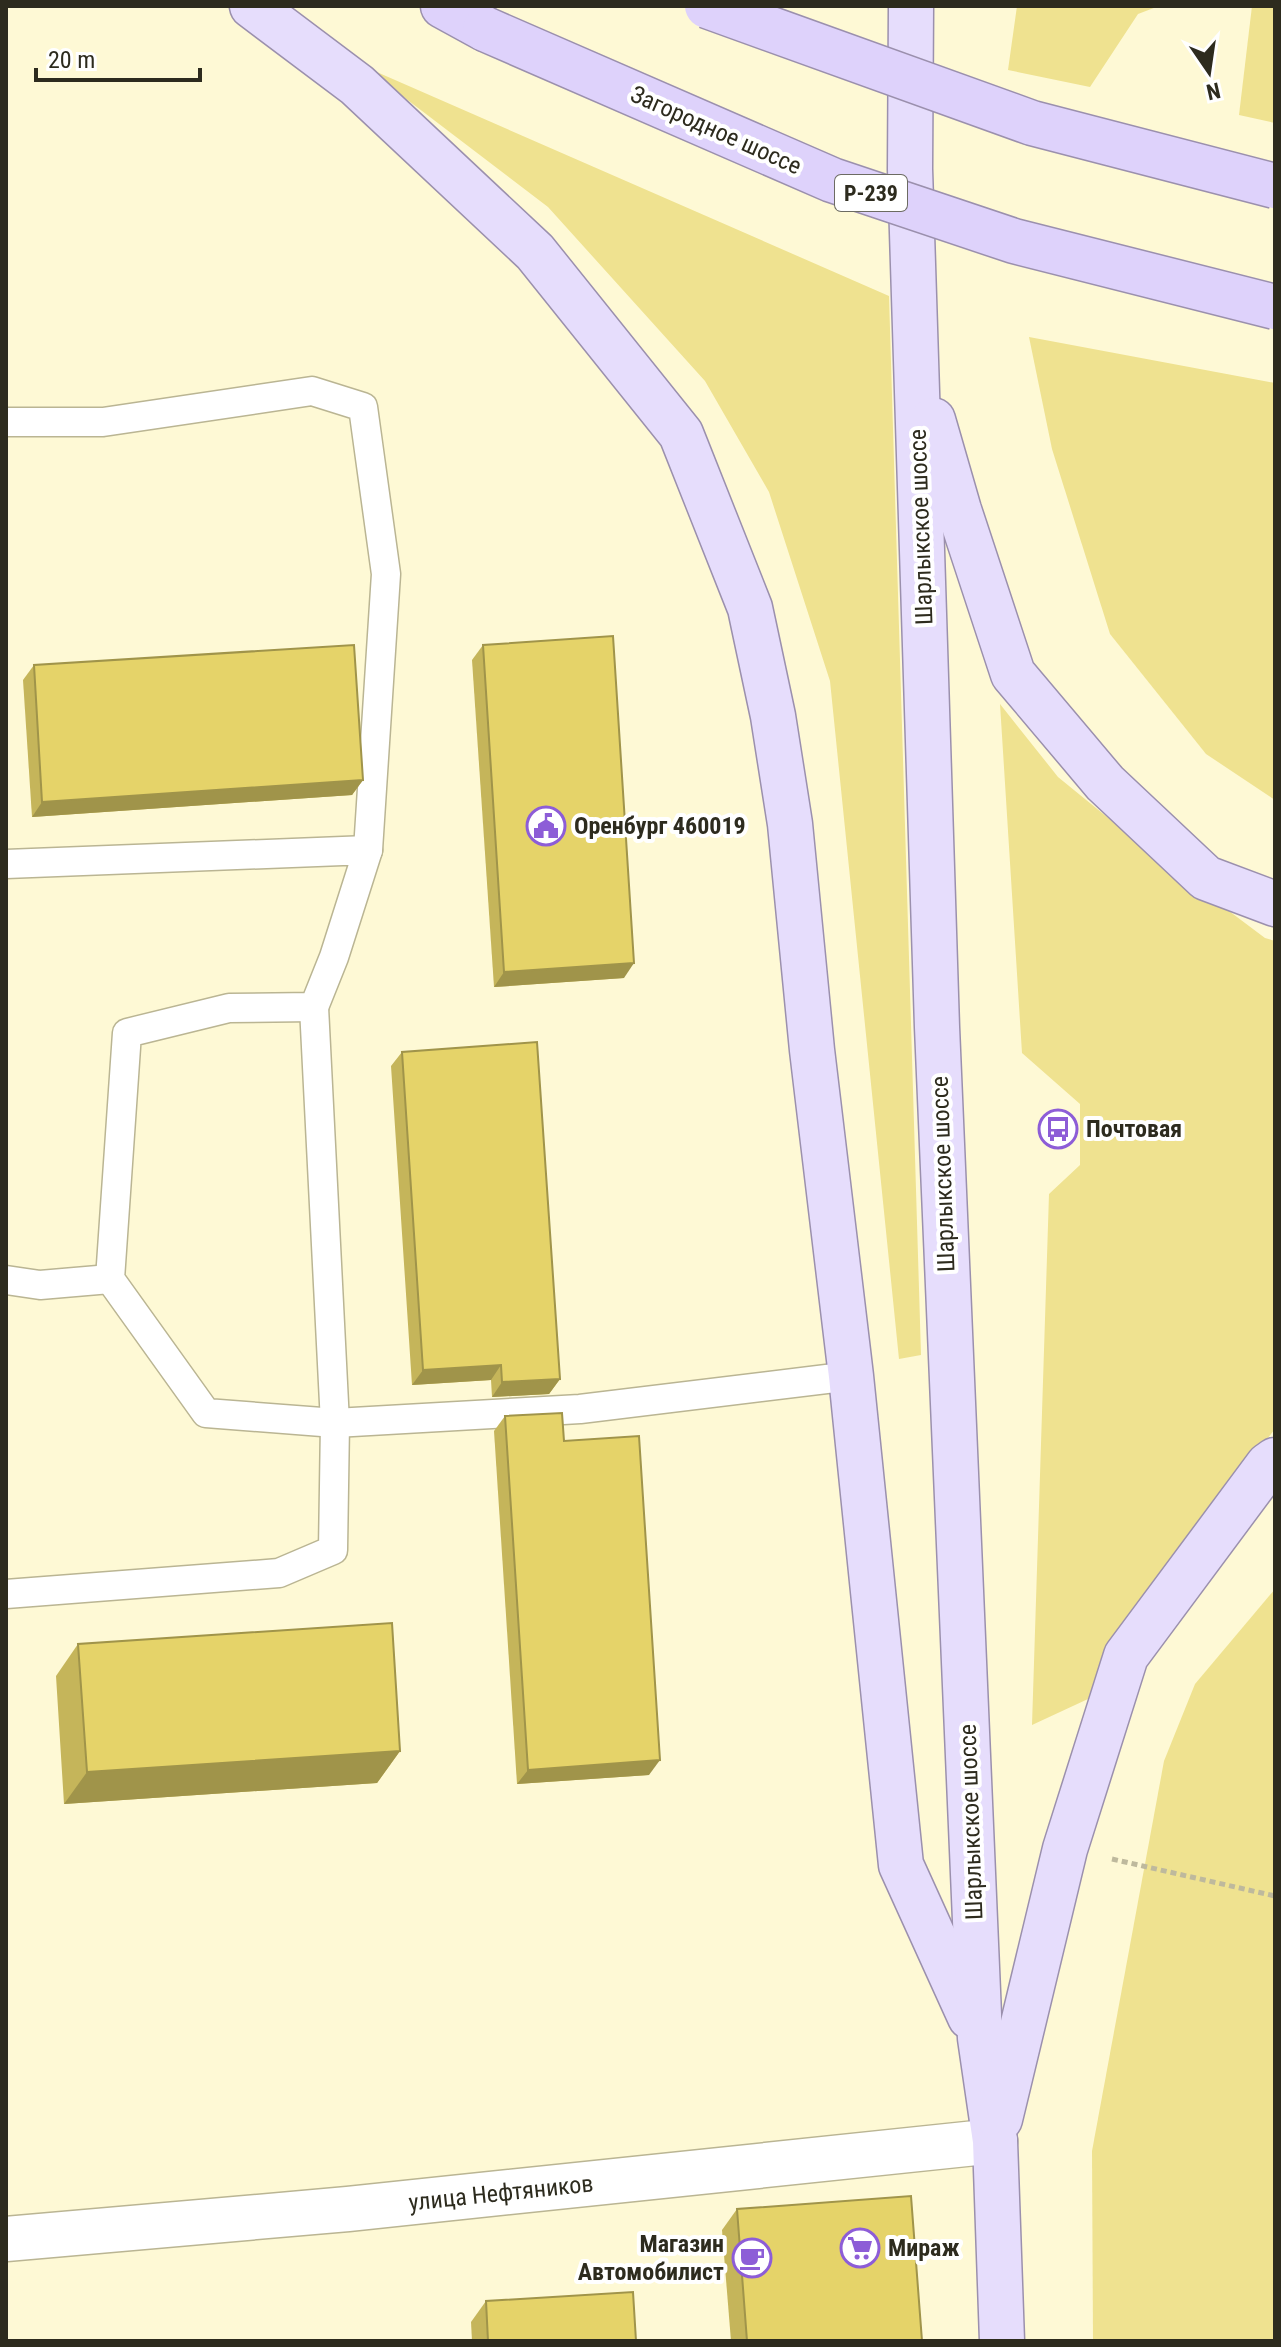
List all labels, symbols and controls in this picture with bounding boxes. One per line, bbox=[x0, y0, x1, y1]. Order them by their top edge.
scale bar bbox=[36, 32, 200, 82]
north arrow bbox=[1169, 32, 1249, 112]
text: 20 m bbox=[48, 46, 95, 74]
text: N bbox=[1204, 77, 1223, 105]
street label: Загородное шоссе bbox=[626, 80, 806, 180]
road number: Р-239 bbox=[835, 175, 907, 211]
street label: Шарлыкское шоссе bbox=[904, 428, 938, 626]
public building icon: Оренбург 460019 bbox=[525, 805, 567, 847]
place label: Оренбург 460019 bbox=[574, 812, 746, 840]
street label: Шарлыкское шоссе bbox=[926, 1075, 960, 1273]
bus stop icon: Почтовая bbox=[1037, 1108, 1079, 1150]
place label: Почтовая bbox=[1086, 1115, 1182, 1143]
street label: Шарлыкское шоссе bbox=[954, 1723, 988, 1921]
street label: улица Нефтяников bbox=[407, 2169, 595, 2217]
supermarket icon: Мираж bbox=[839, 2227, 881, 2269]
place label: Магазин Автомобилист bbox=[578, 2230, 724, 2286]
place label: Мираж bbox=[888, 2234, 959, 2262]
cafe icon: Магазин Автомобилист bbox=[731, 2237, 773, 2279]

